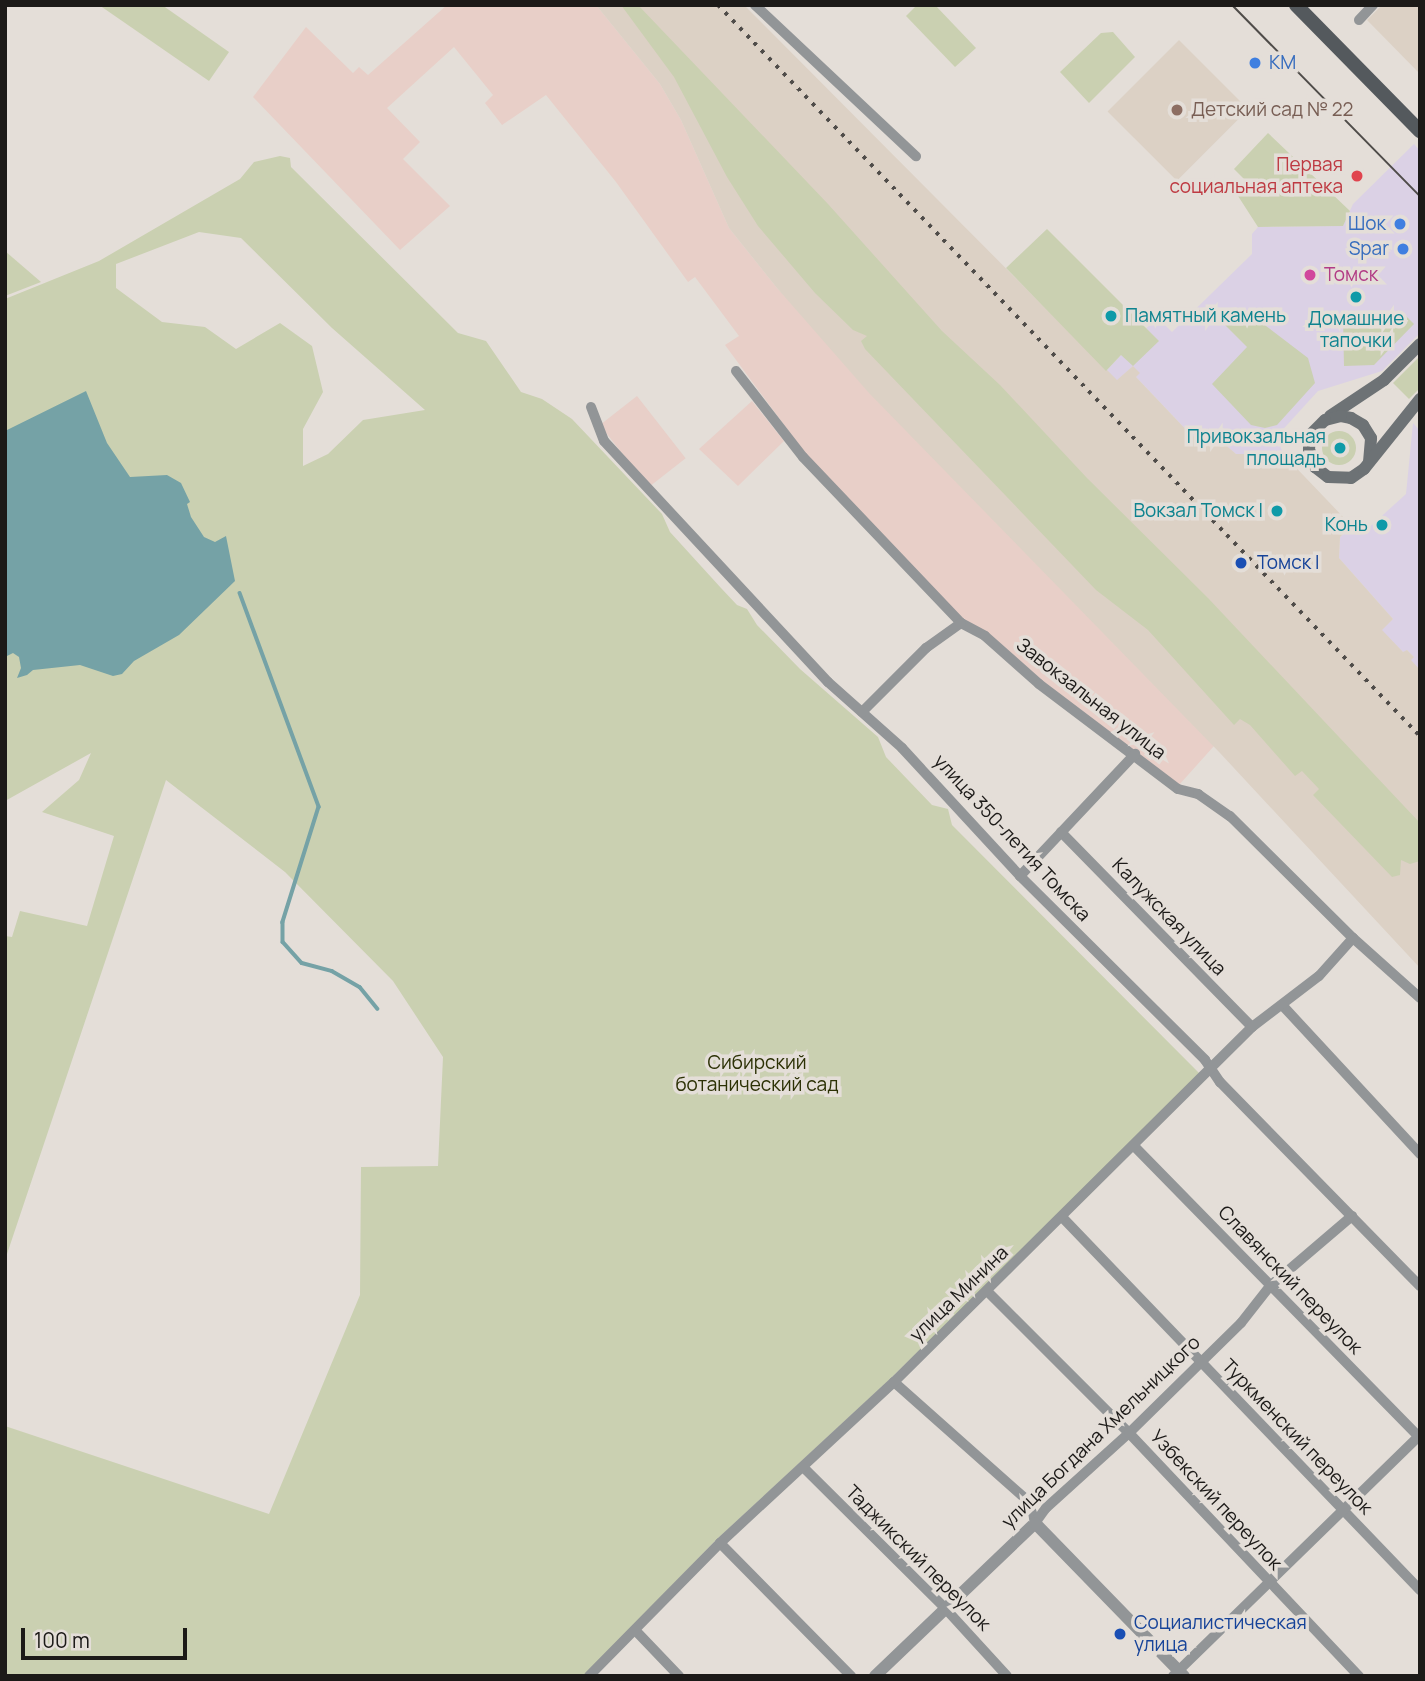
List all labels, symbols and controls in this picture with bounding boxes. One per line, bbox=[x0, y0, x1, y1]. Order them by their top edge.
place label: КМ bbox=[1269, 52, 1296, 74]
marker: КМ bbox=[1247, 55, 1263, 71]
place label: Детский сад № 22 bbox=[1191, 99, 1353, 121]
marker: Детский сад № 22 bbox=[1169, 102, 1185, 118]
place label: Первая социальная аптека bbox=[1169, 154, 1343, 198]
marker: Первая социальная аптека bbox=[1349, 168, 1365, 184]
place label: Шок bbox=[1348, 213, 1386, 235]
marker: Шок bbox=[1392, 216, 1408, 232]
place label: Spar bbox=[1349, 238, 1389, 260]
marker: Spar bbox=[1395, 241, 1411, 257]
place label: Томск bbox=[1324, 264, 1378, 286]
marker: Томск bbox=[1302, 267, 1318, 283]
marker: Домашние тапочки bbox=[1348, 289, 1364, 305]
place label: Памятный камень bbox=[1125, 305, 1286, 327]
marker: Памятный камень bbox=[1103, 308, 1119, 324]
place label: Домашние тапочки bbox=[1308, 308, 1404, 352]
place label: Привокзальная площадь bbox=[1187, 426, 1326, 470]
marker: Привокзальная площадь bbox=[1332, 440, 1348, 456]
place label: Вокзал Томск I bbox=[1133, 500, 1263, 522]
marker: Вокзал Томск I bbox=[1269, 503, 1285, 519]
place label: Конь bbox=[1325, 514, 1368, 536]
marker: Конь bbox=[1374, 517, 1390, 533]
place label: Томск I bbox=[1257, 552, 1319, 574]
marker: Томск I bbox=[1231, 553, 1251, 573]
street label: Завокзальная улица bbox=[1012, 634, 1170, 764]
street label: улица 350-летия Томска bbox=[929, 750, 1095, 926]
street label: Калужская улица bbox=[1107, 854, 1231, 980]
park label: Сибирский ботанический сад bbox=[675, 1052, 839, 1096]
street label: Славянский переулок bbox=[1213, 1201, 1367, 1359]
street label: улица Минина bbox=[905, 1241, 1013, 1347]
street label: улица Богдана Хмельницкого bbox=[997, 1331, 1205, 1533]
street label: Туркменский переулок bbox=[1217, 1355, 1377, 1519]
street label: Узбекский переулок bbox=[1145, 1425, 1287, 1575]
street label: Таджикский переулок bbox=[841, 1481, 995, 1635]
place label: Социалистическая улица bbox=[1134, 1612, 1307, 1656]
scale bar bbox=[24, 1614, 191, 1658]
text: 100 m bbox=[34, 1626, 90, 1654]
marker: Социалистическая улица bbox=[1112, 1626, 1128, 1642]

